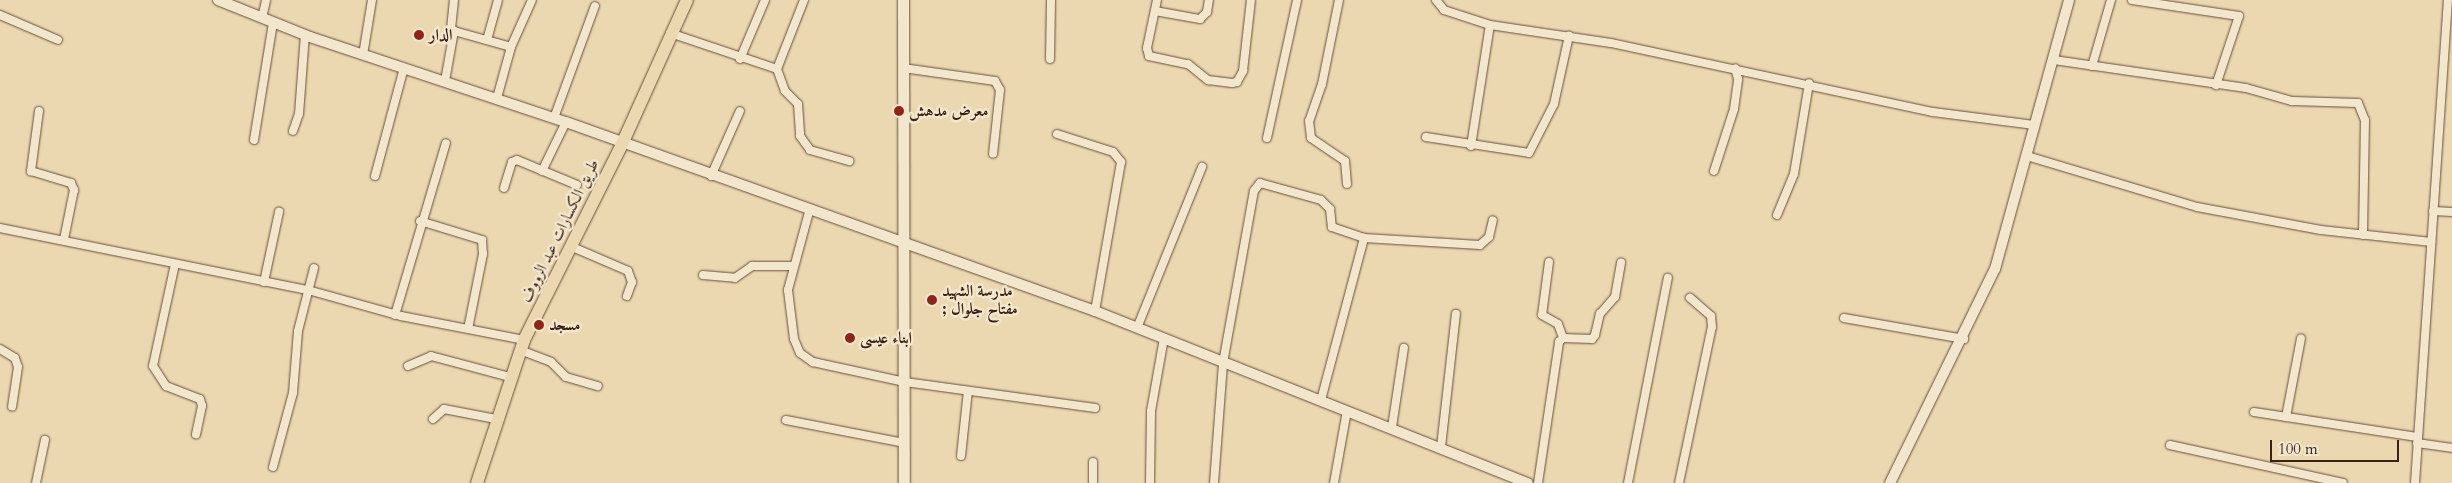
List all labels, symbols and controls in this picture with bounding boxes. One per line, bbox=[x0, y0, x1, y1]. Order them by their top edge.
place label: الدار bbox=[429, 25, 452, 45]
marker: الدار bbox=[413, 29, 425, 41]
place label: معرض مدهش bbox=[909, 101, 989, 121]
marker: معرض مدهش bbox=[893, 105, 905, 117]
street label: طريق الكسارات عبد الرووف bbox=[517, 156, 603, 306]
place label: مدرسة الشهيد ; مفتاح جلوال bbox=[942, 281, 1018, 319]
marker: مدرسة الشهيد ; مفتاح جلوال bbox=[926, 294, 938, 306]
place label: مسجد bbox=[549, 315, 580, 335]
marker: مسجد bbox=[533, 319, 545, 331]
place label: ابناء عيسى bbox=[860, 328, 912, 348]
marker: ابناء عيسى bbox=[844, 332, 856, 344]
scale bar bbox=[2272, 430, 2401, 462]
text: 100 m bbox=[2278, 439, 2318, 459]

